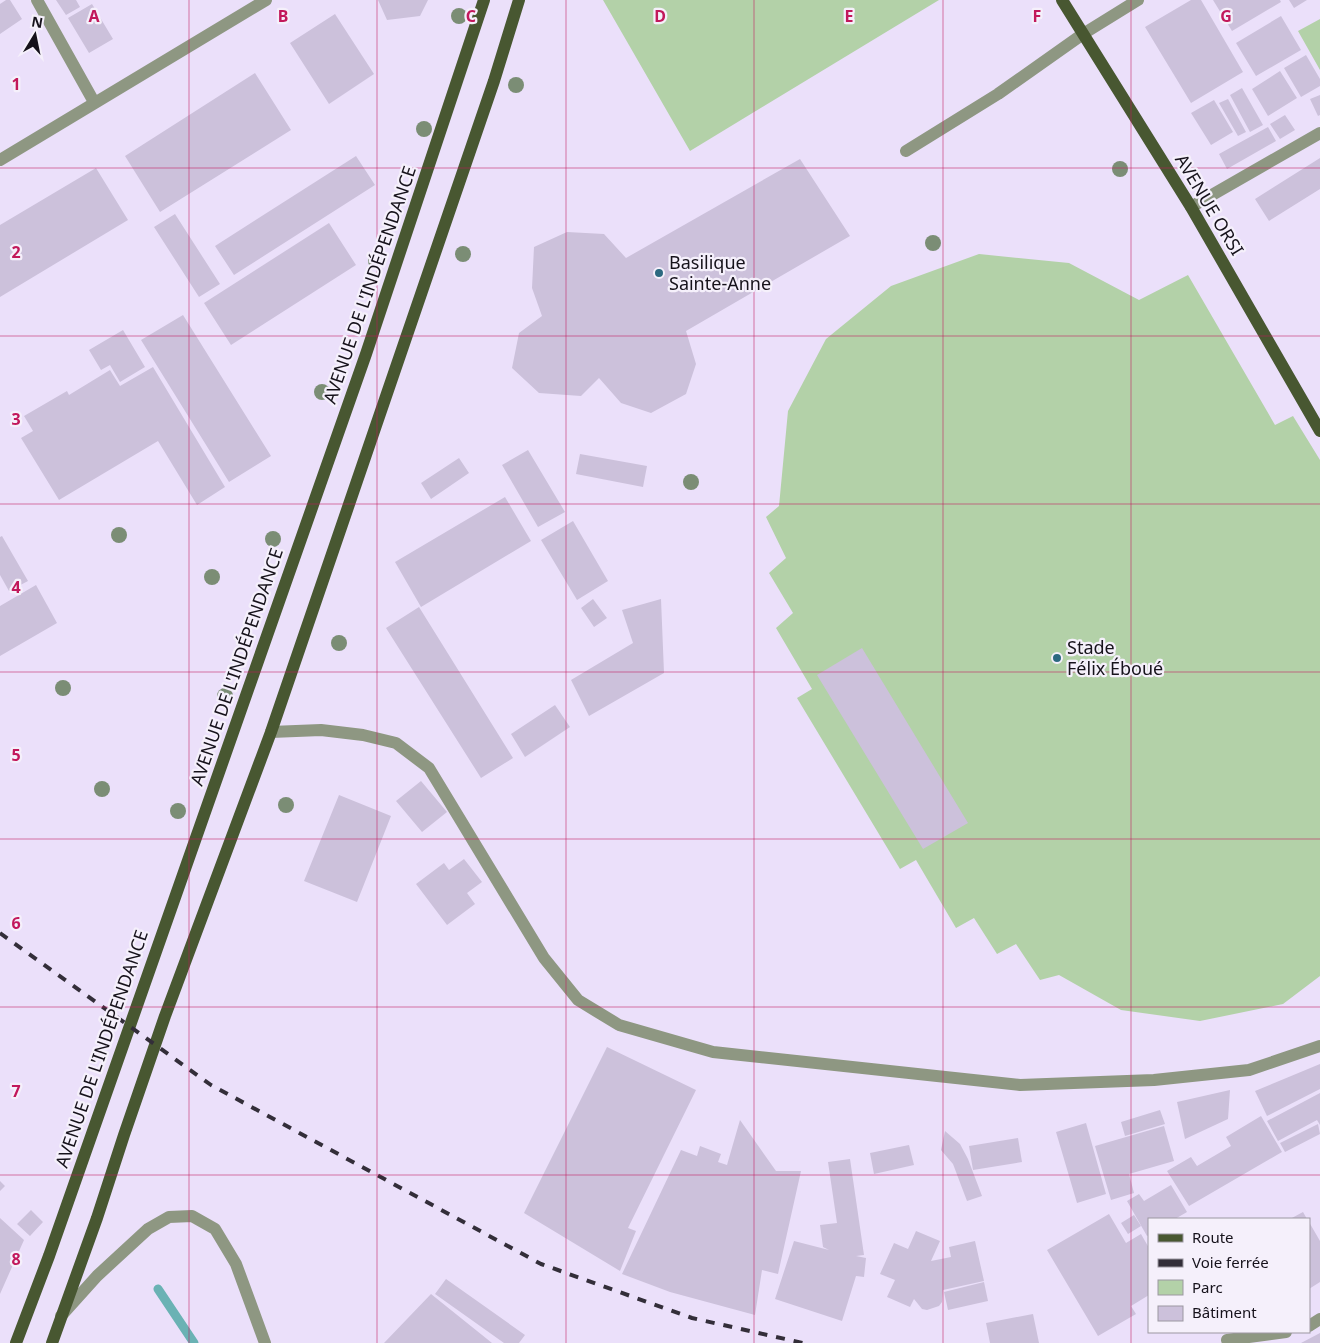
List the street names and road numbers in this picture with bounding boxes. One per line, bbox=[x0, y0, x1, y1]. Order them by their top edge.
street label: AVENUE ORSI bbox=[1170, 149, 1250, 260]
street label: AVENUE DE L'INDÉPENDANCE bbox=[317, 163, 421, 407]
street label: AVENUE DE L'INDÉPENDANCE bbox=[184, 545, 288, 789]
street label: AVENUE DE L'INDÉPENDANCE bbox=[49, 927, 153, 1171]

